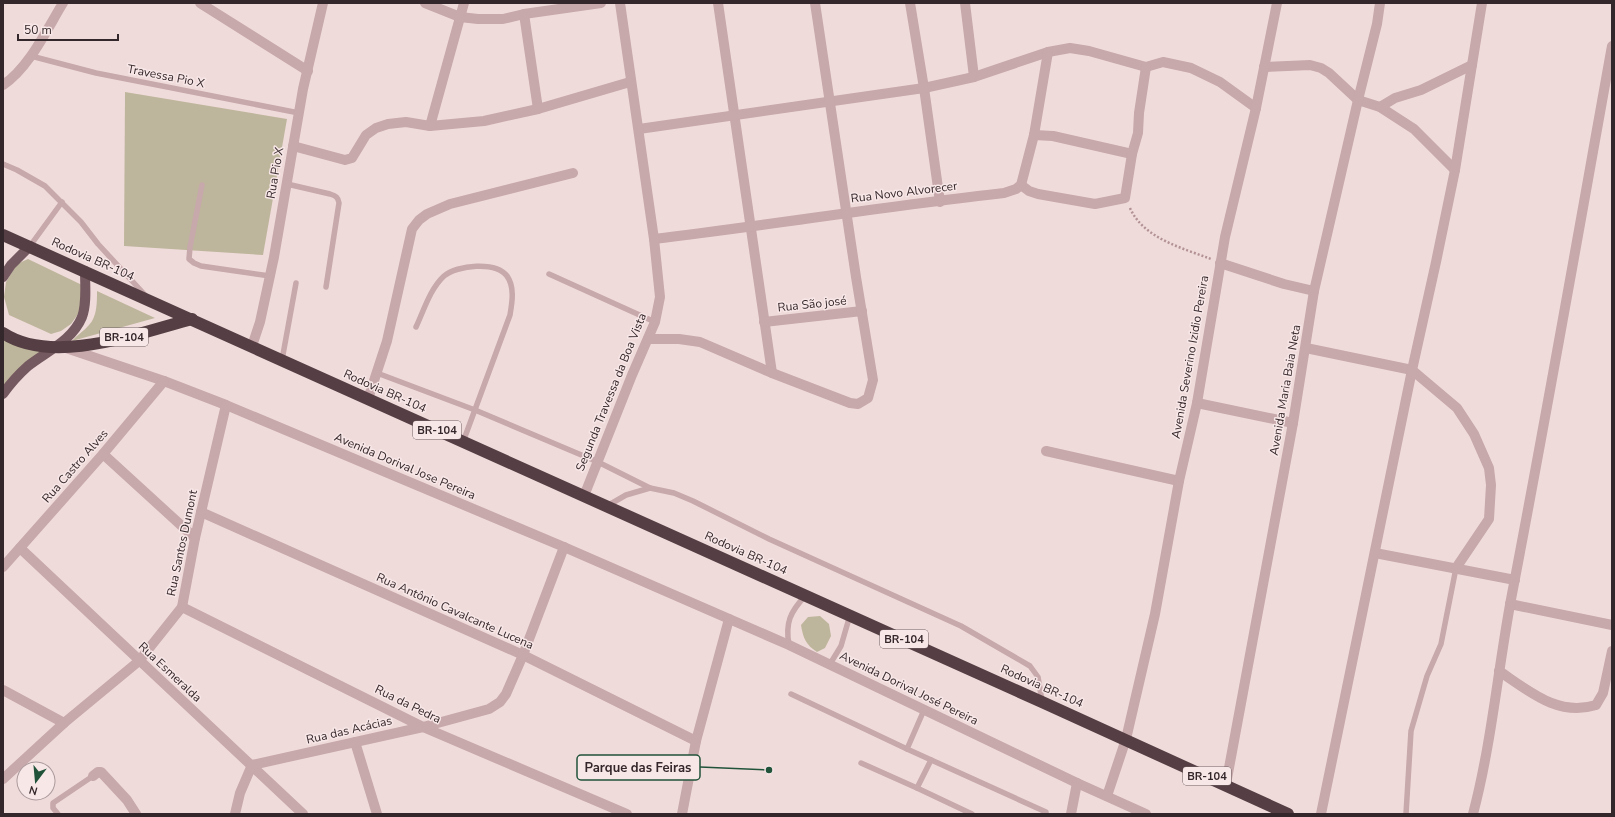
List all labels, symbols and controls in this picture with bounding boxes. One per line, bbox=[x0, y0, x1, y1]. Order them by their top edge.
scale bar bbox=[18, 16, 118, 42]
text: 50 m bbox=[24, 22, 52, 38]
street label: Travessa Pio X bbox=[126, 61, 206, 91]
street label: Rua Pio X bbox=[263, 146, 287, 200]
street label: Rua Novo Alvorecer bbox=[850, 177, 959, 206]
street label: Rodovia BR-104 bbox=[49, 234, 137, 284]
street label: Avenida Severino Izidio Pereira bbox=[1168, 274, 1212, 440]
street label: Rua São josé bbox=[777, 292, 847, 316]
street label: Segunda Travessa da Boa Vista bbox=[572, 311, 650, 473]
street label: Avenida Maria Baia Neta bbox=[1266, 323, 1304, 457]
road number: BR-104 bbox=[100, 328, 148, 346]
street label: Rodovia BR-104 bbox=[341, 366, 429, 416]
road number: BR-104 bbox=[413, 421, 461, 439]
street label: Rua Castro Alves bbox=[39, 426, 112, 506]
street label: Avenida Dorival Jose Pereira bbox=[332, 429, 478, 503]
street label: Rua Santos Dumont bbox=[163, 488, 201, 597]
street label: Rodovia BR-104 bbox=[702, 528, 790, 578]
street label: Rua Antônio Cavalcante Lucena bbox=[374, 569, 536, 653]
road number: BR-104 bbox=[880, 630, 928, 648]
street label: Rua Esmeralda bbox=[135, 639, 205, 705]
street label: Avenida Dorival José Pereira bbox=[837, 647, 981, 729]
street label: Rodovia BR-104 bbox=[998, 661, 1086, 711]
street label: Rua da Pedra bbox=[372, 681, 444, 727]
street label: Rua das Acácias bbox=[305, 712, 394, 748]
callout: Parque das Feiras bbox=[577, 755, 700, 780]
text: Parque das Feiras bbox=[585, 759, 691, 777]
north arrow bbox=[16, 761, 56, 801]
road number: BR-104 bbox=[1183, 767, 1231, 785]
text: N bbox=[27, 782, 39, 798]

